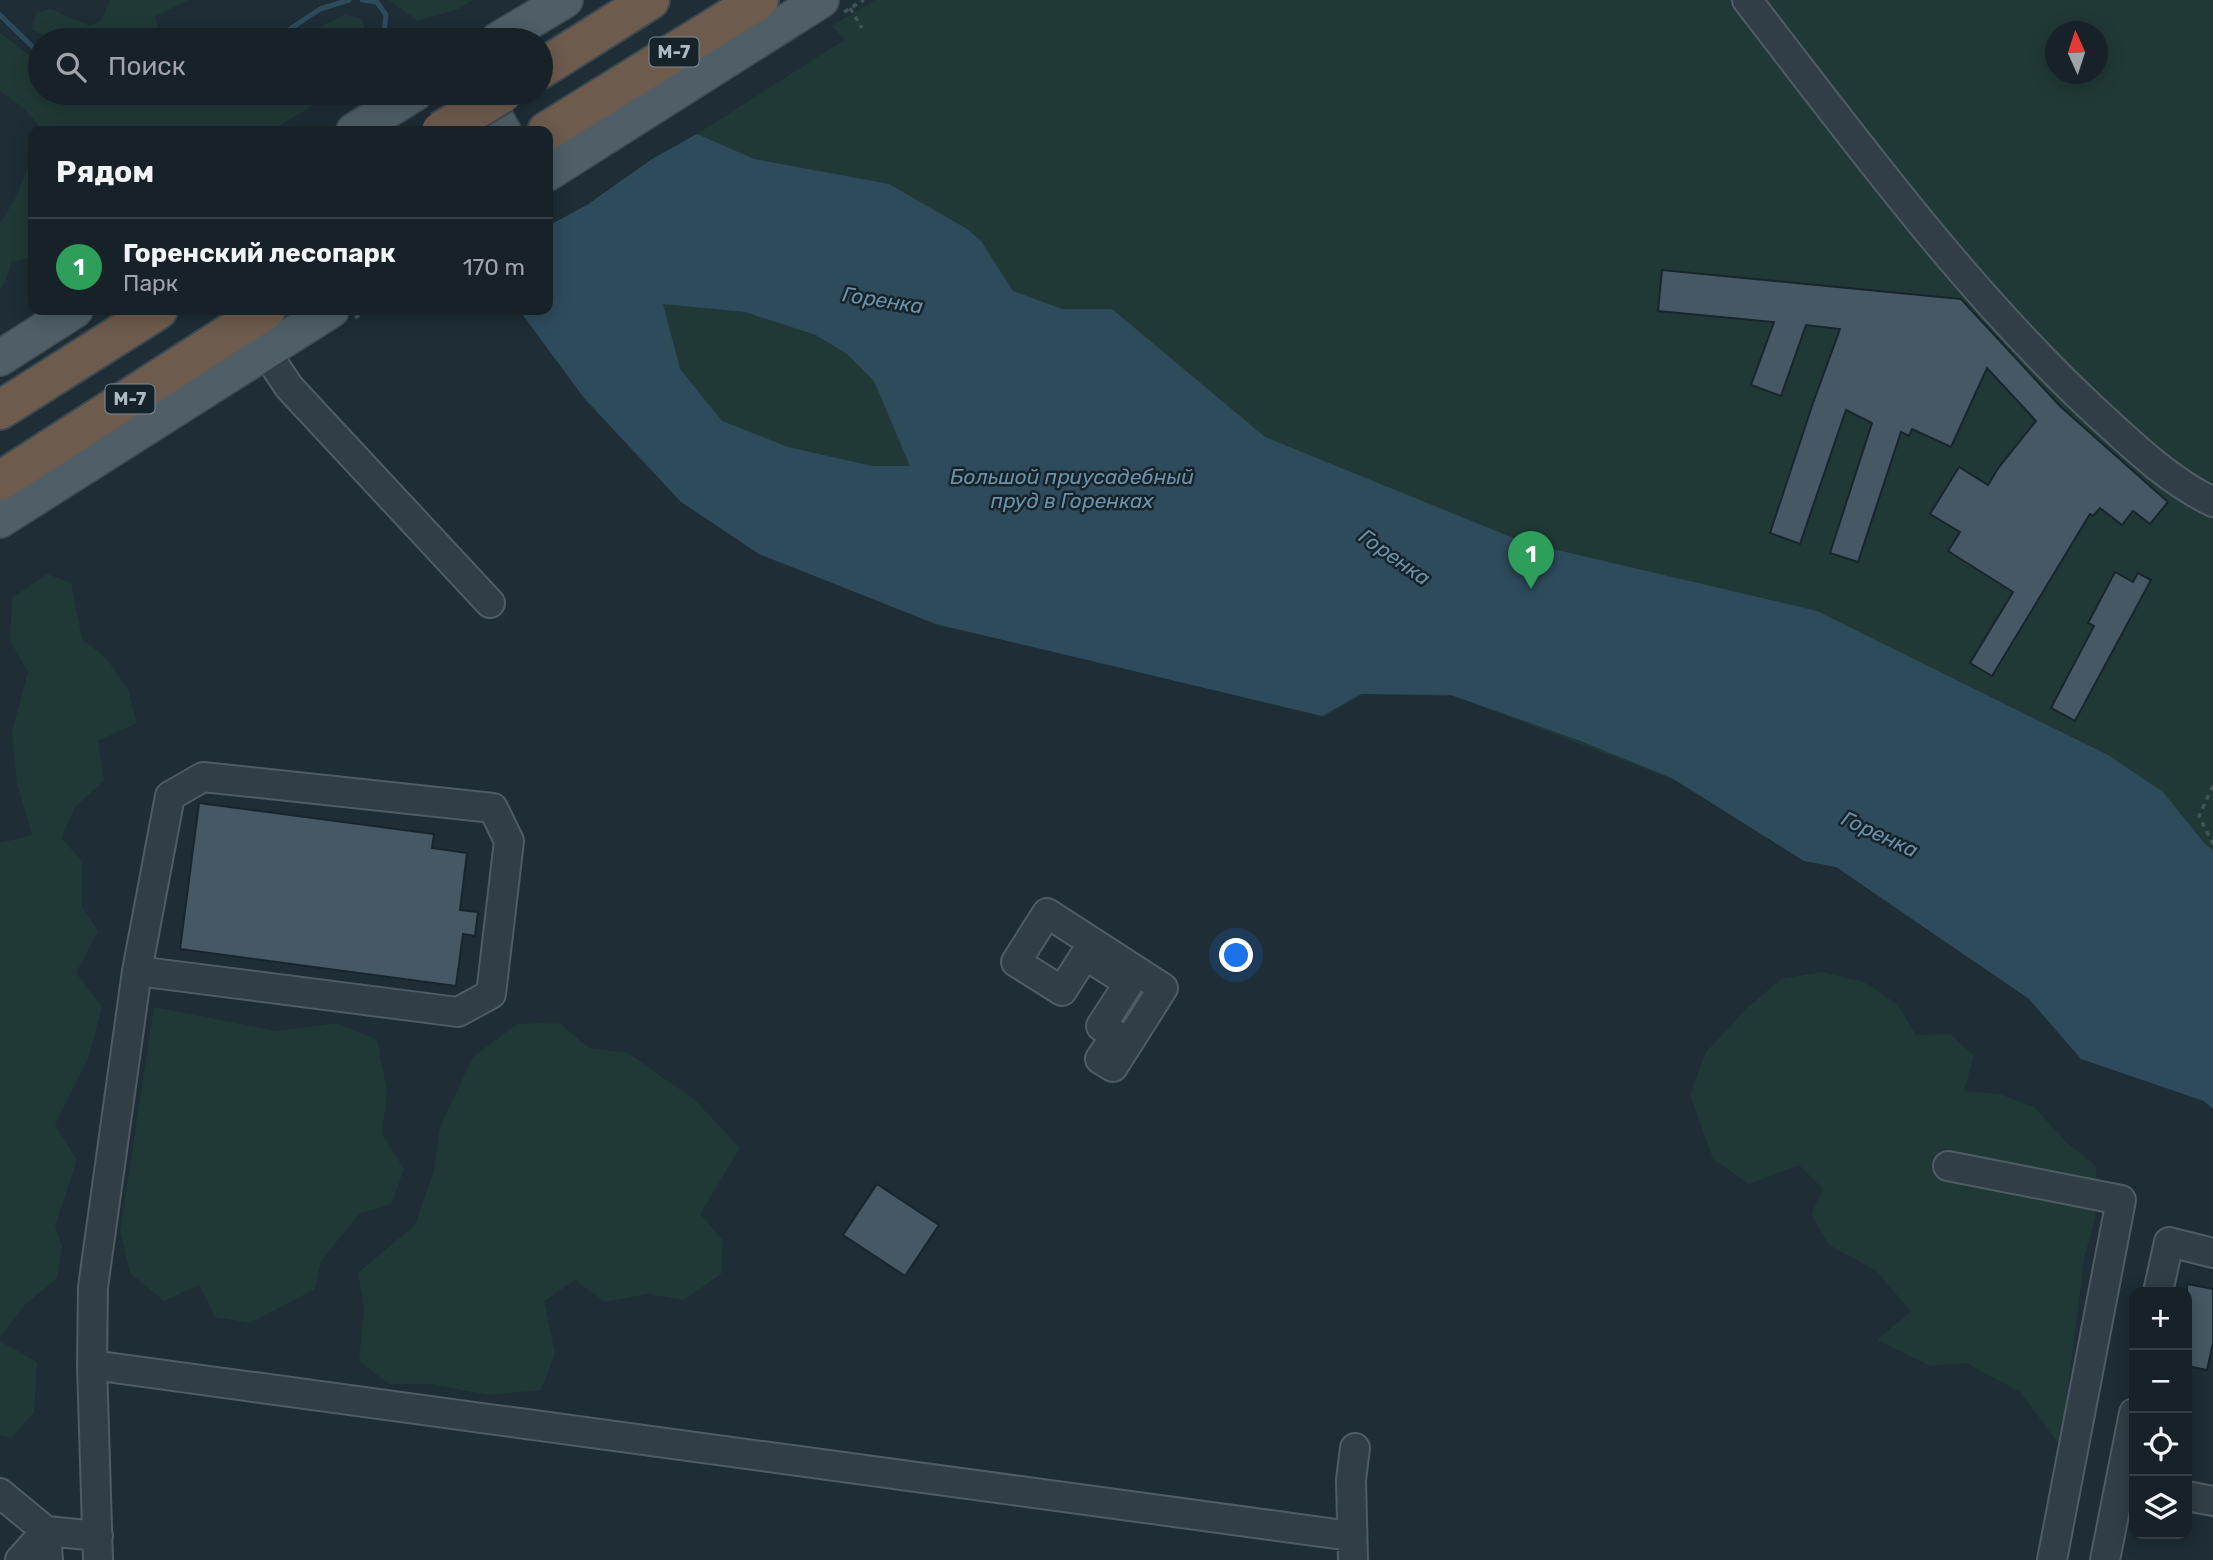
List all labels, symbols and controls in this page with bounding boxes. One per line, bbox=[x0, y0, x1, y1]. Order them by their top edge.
north arrow bbox=[2045, 21, 2108, 84]
search box bbox=[28, 28, 553, 105]
road number: М-7 bbox=[650, 38, 698, 66]
icon: search bbox=[52, 48, 90, 86]
text: Поиск bbox=[108, 51, 186, 82]
text: Рядом bbox=[56, 154, 154, 190]
text: Горенский лесопарк bbox=[123, 238, 396, 269]
text: 1 bbox=[73, 253, 85, 281]
text: 170 m bbox=[463, 253, 525, 281]
text: Парк bbox=[123, 269, 178, 297]
water label: Горенка bbox=[841, 281, 925, 319]
road number: М-7 bbox=[106, 384, 154, 414]
water label: Большой приусадебный пруд в Горенках bbox=[950, 464, 1194, 513]
water label: Горенка bbox=[1355, 523, 1435, 591]
pin: 1 bbox=[1508, 531, 1554, 589]
water label: Горенка bbox=[1838, 806, 1922, 862]
your location bbox=[1219, 938, 1253, 972]
map controls bbox=[2129, 1287, 2192, 1539]
button: + bbox=[2129, 1287, 2192, 1350]
button: − bbox=[2129, 1350, 2192, 1413]
button: locate bbox=[2129, 1413, 2192, 1476]
button: layers bbox=[2129, 1476, 2192, 1539]

